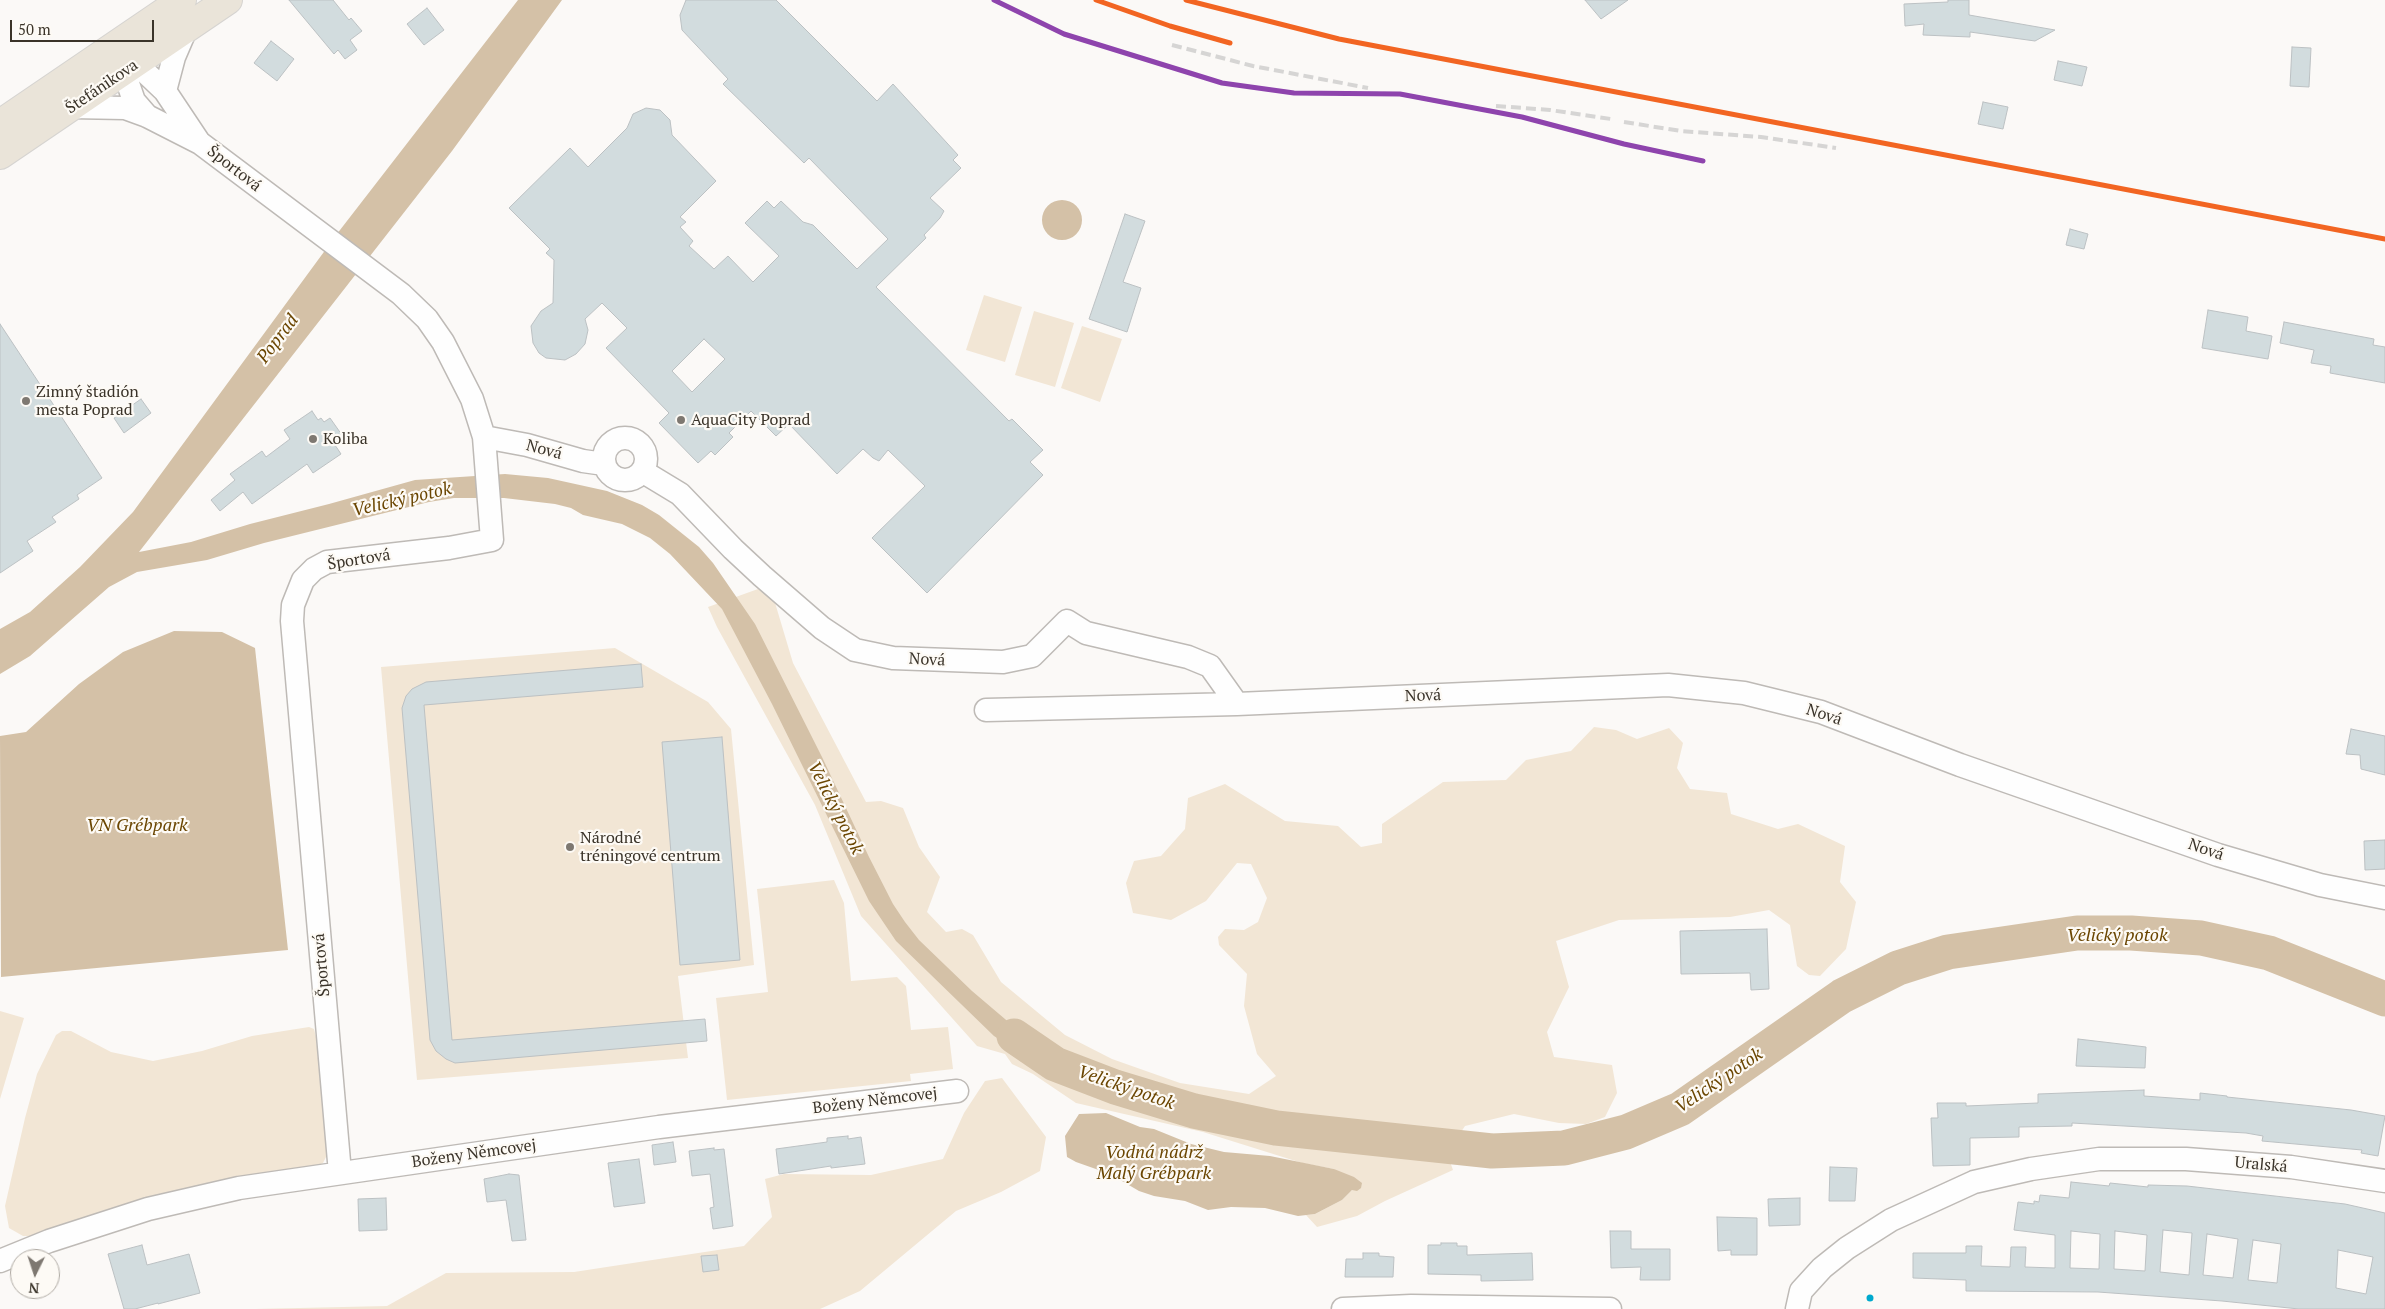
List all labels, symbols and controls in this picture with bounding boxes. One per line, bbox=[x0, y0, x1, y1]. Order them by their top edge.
scale bar bbox=[12, 10, 156, 42]
text: 50 m bbox=[18, 19, 51, 39]
street label: Štefánikova bbox=[62, 56, 142, 118]
street label: Športová bbox=[203, 142, 265, 196]
water label: Poprad bbox=[253, 310, 303, 368]
place label: Zimný štadión mesta Poprad bbox=[36, 382, 139, 420]
marker: Zimný štadión mesta Poprad bbox=[20, 395, 32, 407]
place label: AquaCity Poprad bbox=[691, 410, 810, 430]
marker: AquaCity Poprad bbox=[675, 414, 687, 426]
place label: Koliba bbox=[323, 429, 368, 449]
marker: Koliba bbox=[307, 433, 319, 445]
street label: Nová bbox=[524, 436, 564, 464]
water label: Velický potok bbox=[350, 478, 454, 522]
street label: Športová bbox=[326, 546, 392, 574]
street label: Nová bbox=[908, 649, 946, 671]
street label: Nová bbox=[1404, 686, 1442, 706]
street label: Nová bbox=[1804, 700, 1844, 730]
water label: Velický potok bbox=[802, 758, 868, 858]
water label: VN Grébpark bbox=[86, 815, 188, 837]
place label: Národné tréningové centrum bbox=[580, 828, 720, 866]
street label: Nová bbox=[2186, 835, 2226, 865]
marker: Národné tréningové centrum bbox=[564, 841, 576, 853]
water label: Velický potok bbox=[2066, 925, 2168, 947]
street label: Športová bbox=[310, 933, 334, 997]
water label: Velický potok bbox=[1671, 1044, 1767, 1118]
water label: Velický potok bbox=[1075, 1061, 1177, 1115]
street label: Boženy Němcovej bbox=[812, 1084, 938, 1118]
street label: Boženy Němcovej bbox=[411, 1136, 537, 1172]
water label: Vodná nádrž Malý Grébpark bbox=[1097, 1142, 1211, 1184]
street label: Uralská bbox=[2234, 1153, 2288, 1177]
north arrow bbox=[10, 1249, 60, 1299]
text: N bbox=[28, 1279, 40, 1298]
unlabelled marker bbox=[1865, 1293, 1875, 1303]

